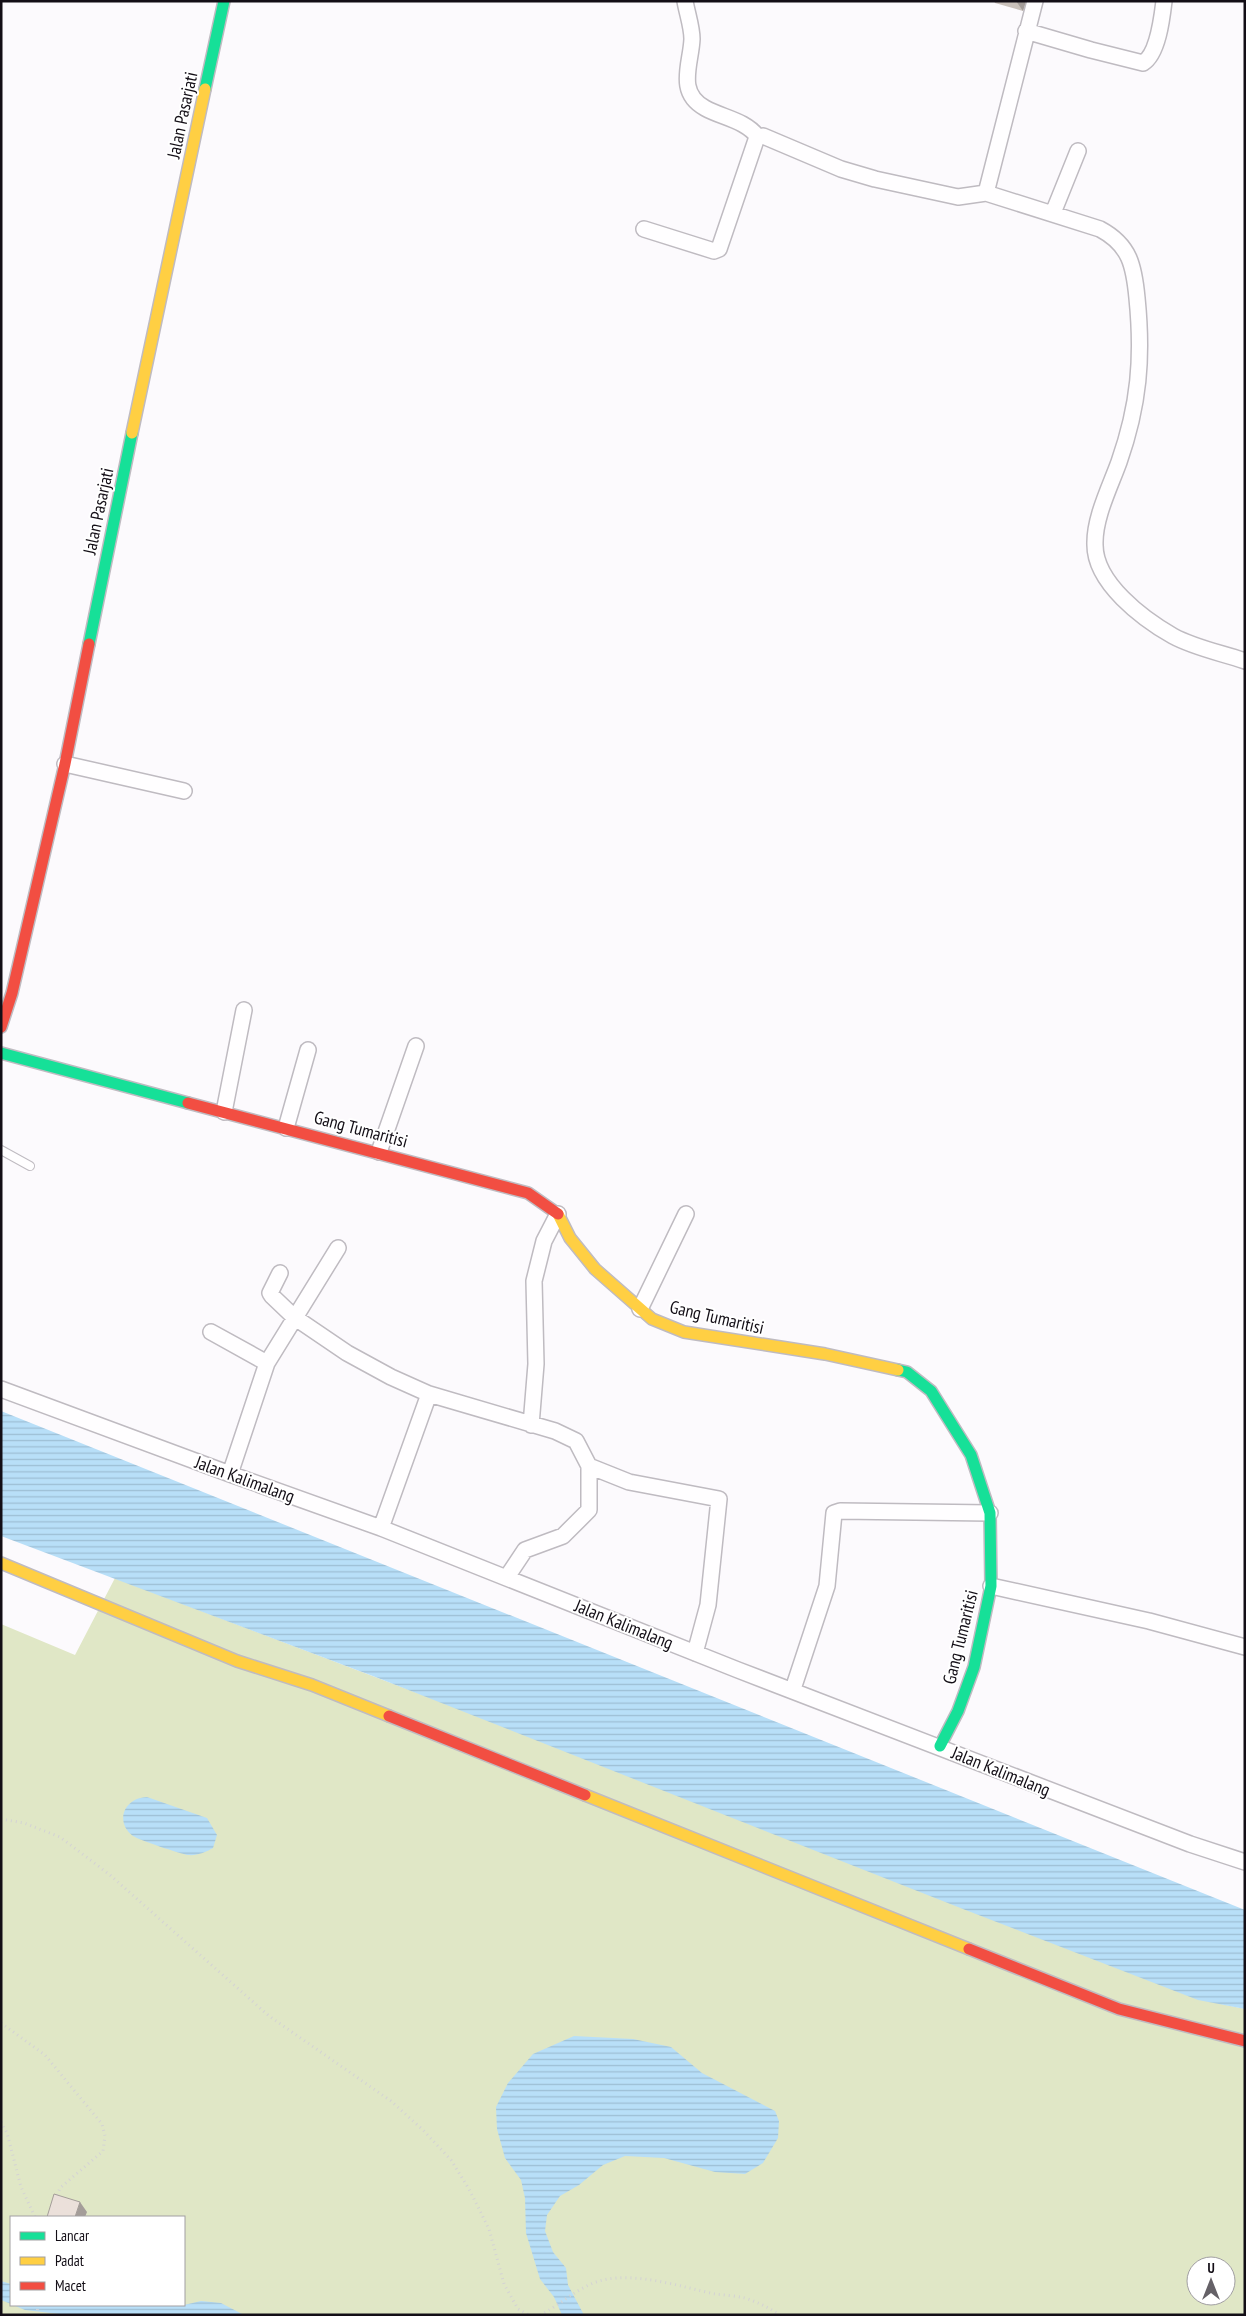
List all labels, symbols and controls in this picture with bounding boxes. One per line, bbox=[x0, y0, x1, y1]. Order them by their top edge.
street label: Jalan Pasarjati bbox=[161, 70, 202, 161]
street label: Jalan Pasarjati bbox=[77, 466, 118, 557]
street label: Gang Tumaritisi bbox=[312, 1105, 410, 1153]
street label: Gang Tumaritisi bbox=[668, 1295, 766, 1339]
street label: Jalan Kalimalang bbox=[191, 1450, 298, 1508]
street label: Gang Tumaritisi bbox=[937, 1588, 983, 1686]
street label: Jalan Kalimalang bbox=[570, 1593, 677, 1654]
street label: Jalan Kalimalang bbox=[947, 1740, 1054, 1801]
legend bbox=[10, 2216, 185, 2306]
text: Lancar bbox=[55, 2226, 90, 2245]
text: Padat bbox=[55, 2251, 84, 2270]
north arrow bbox=[1186, 2256, 1236, 2306]
text: U bbox=[1207, 2259, 1215, 2277]
text: Macet bbox=[55, 2276, 86, 2295]

